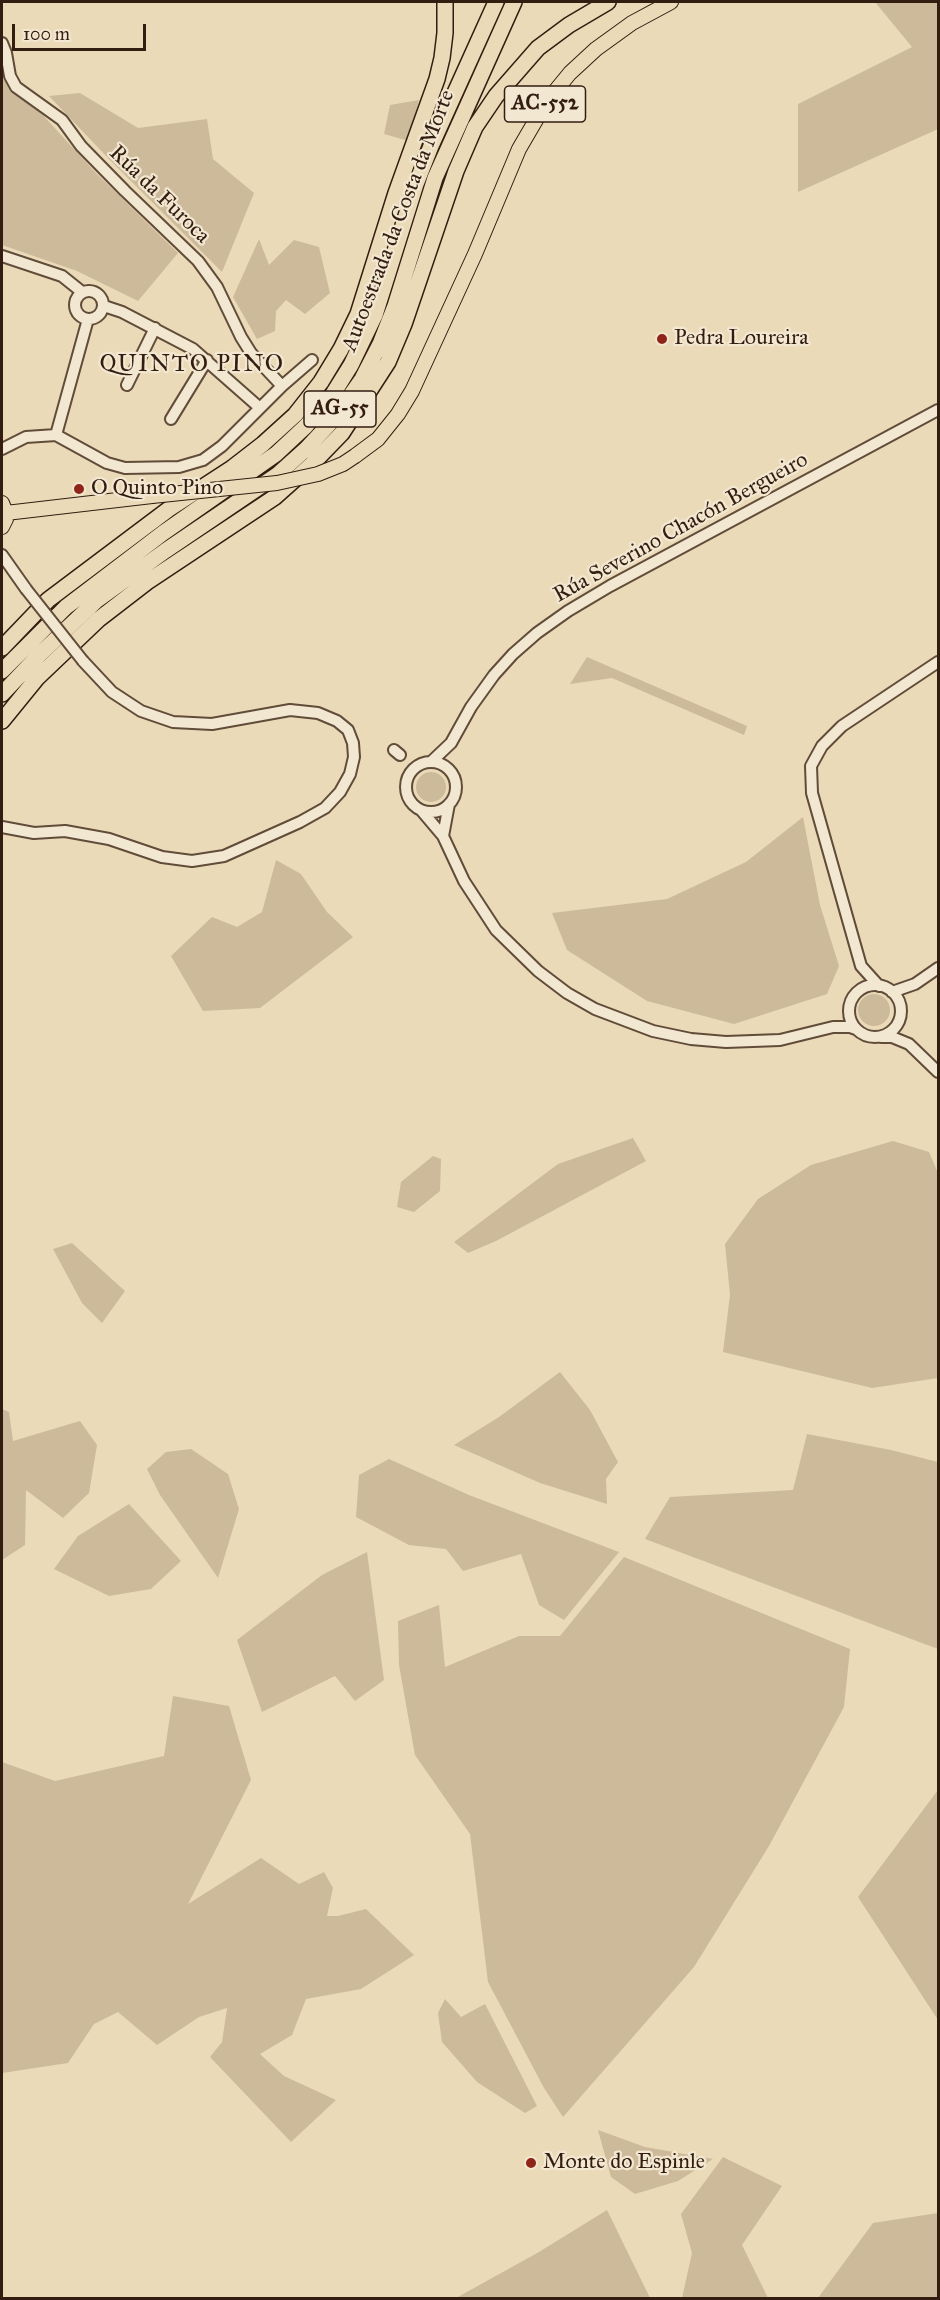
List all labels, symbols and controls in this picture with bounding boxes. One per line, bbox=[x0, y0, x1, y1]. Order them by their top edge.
scale bar bbox=[15, 12, 148, 50]
text: 100 m bbox=[23, 23, 70, 45]
road number: AC-552 bbox=[504, 86, 586, 122]
street label: Autoestrada da Costa da Morte bbox=[337, 87, 461, 355]
street label: Rúa da Furoca bbox=[103, 140, 215, 250]
place label: Pedra Loureira bbox=[674, 326, 809, 352]
marker: Pedra Loureira bbox=[655, 332, 669, 346]
district label: QUINTO PINO bbox=[99, 351, 285, 379]
road number: AG-55 bbox=[304, 391, 376, 427]
street label: Rúa Severino Chacón Bergueiro bbox=[549, 447, 813, 609]
place label: O Quinto Pino bbox=[91, 476, 223, 502]
marker: O Quinto Pino bbox=[72, 482, 86, 496]
place label: Monte do Espinle bbox=[543, 2150, 705, 2176]
marker: Monte do Espinle bbox=[524, 2156, 538, 2170]

